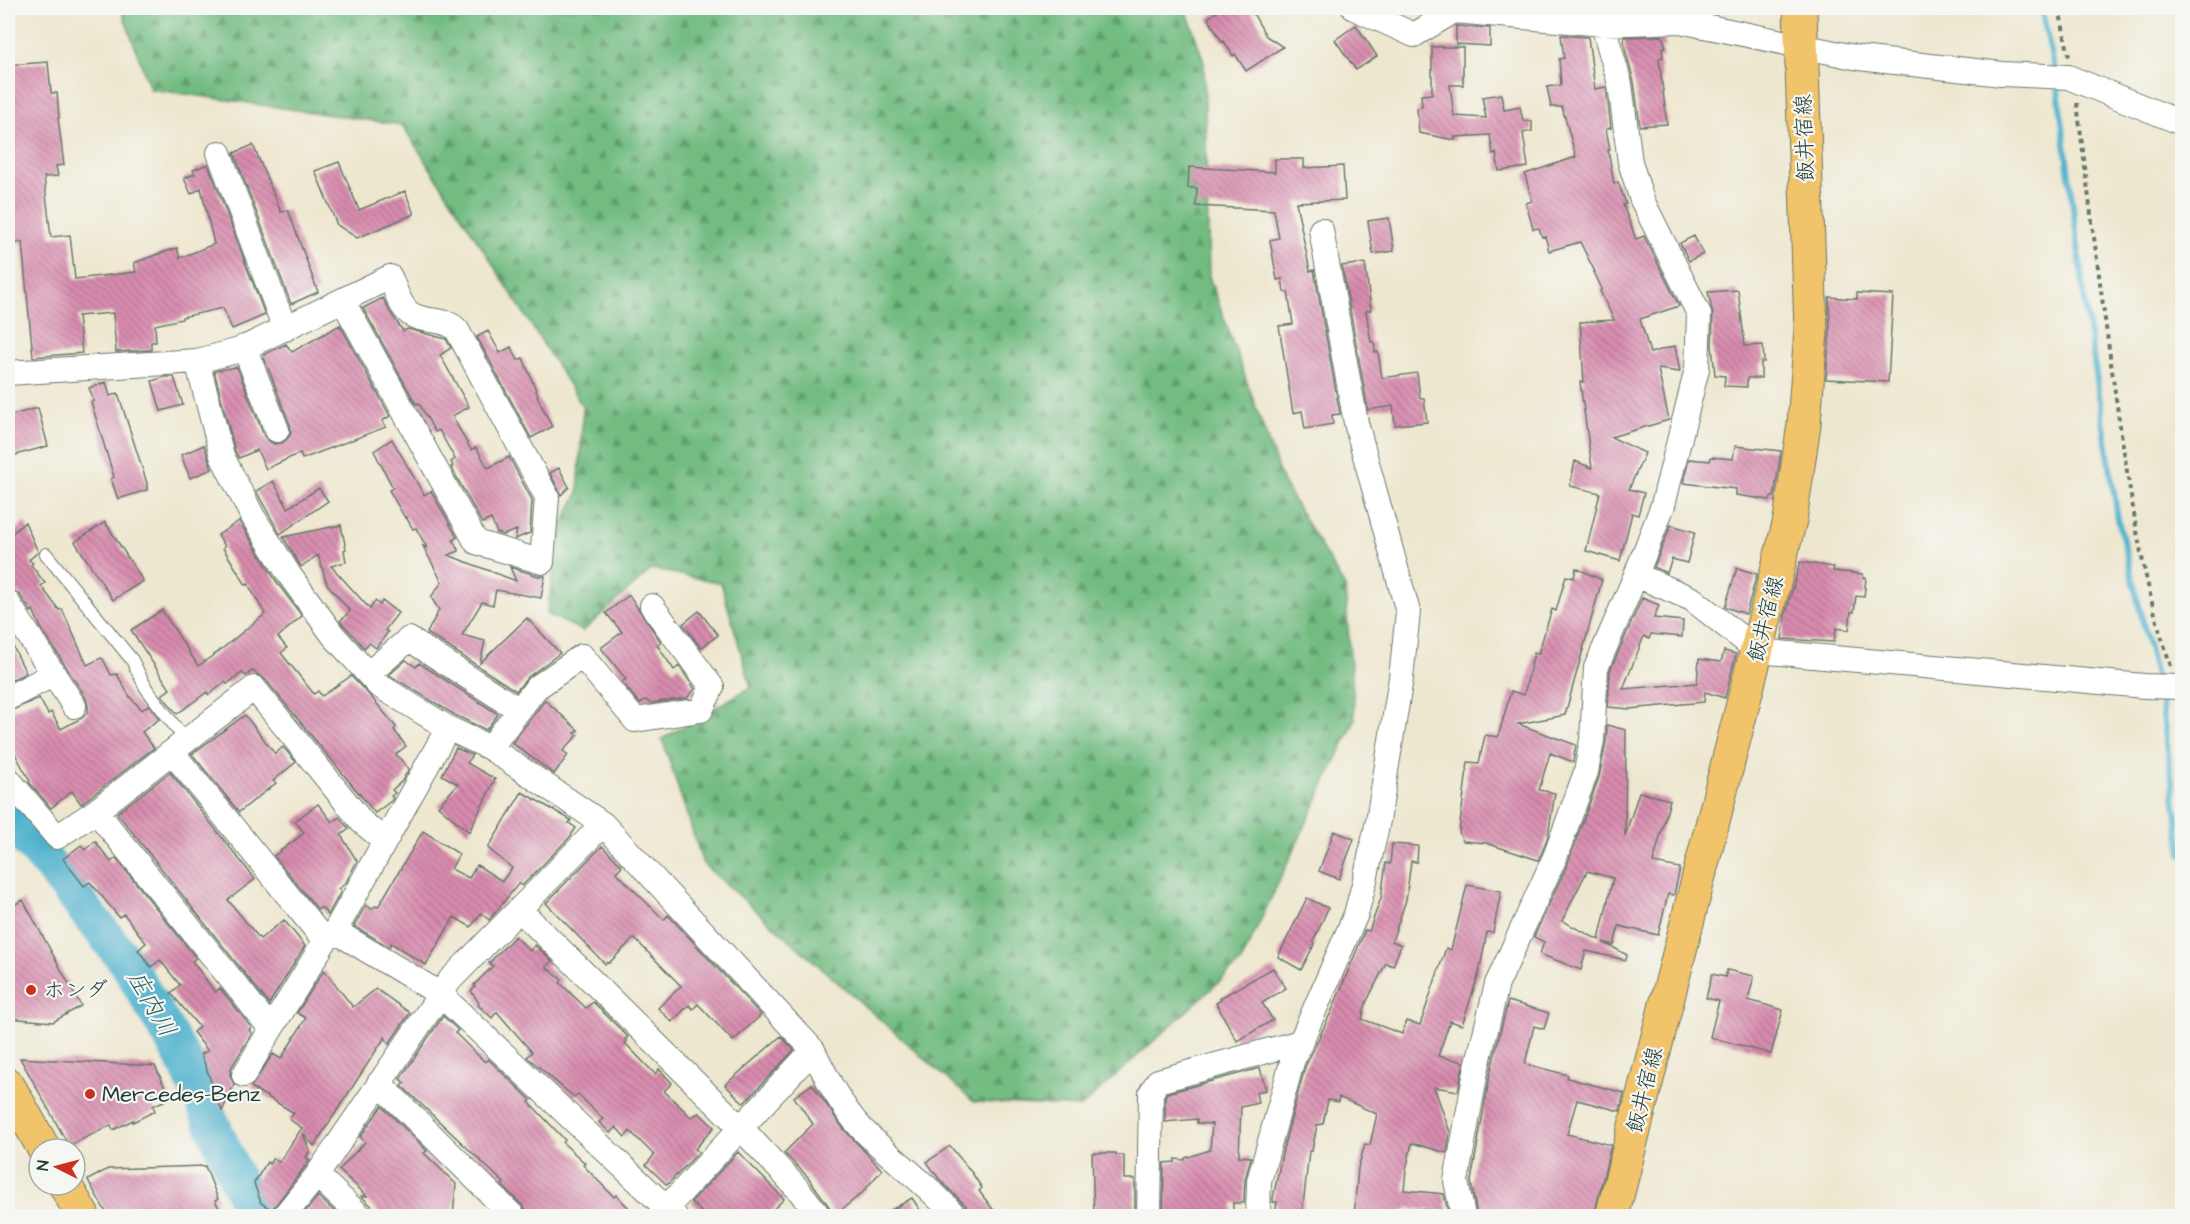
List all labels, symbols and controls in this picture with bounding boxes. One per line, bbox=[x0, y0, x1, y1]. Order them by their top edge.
street label: 飯井宿線 bbox=[1788, 93, 1822, 183]
street label: 飯井宿線 bbox=[1740, 573, 1792, 665]
water label: 庄内川 bbox=[118, 964, 184, 1044]
place label: ホンダ bbox=[43, 975, 108, 1006]
marker: ホンダ bbox=[24, 983, 38, 997]
street label: 飯井宿線 bbox=[1619, 1044, 1671, 1136]
place label: Mercedes-Benz bbox=[102, 1079, 261, 1110]
marker: Mercedes-Benz bbox=[83, 1087, 97, 1101]
north arrow bbox=[27, 1137, 87, 1197]
text: N bbox=[32, 1159, 55, 1172]

